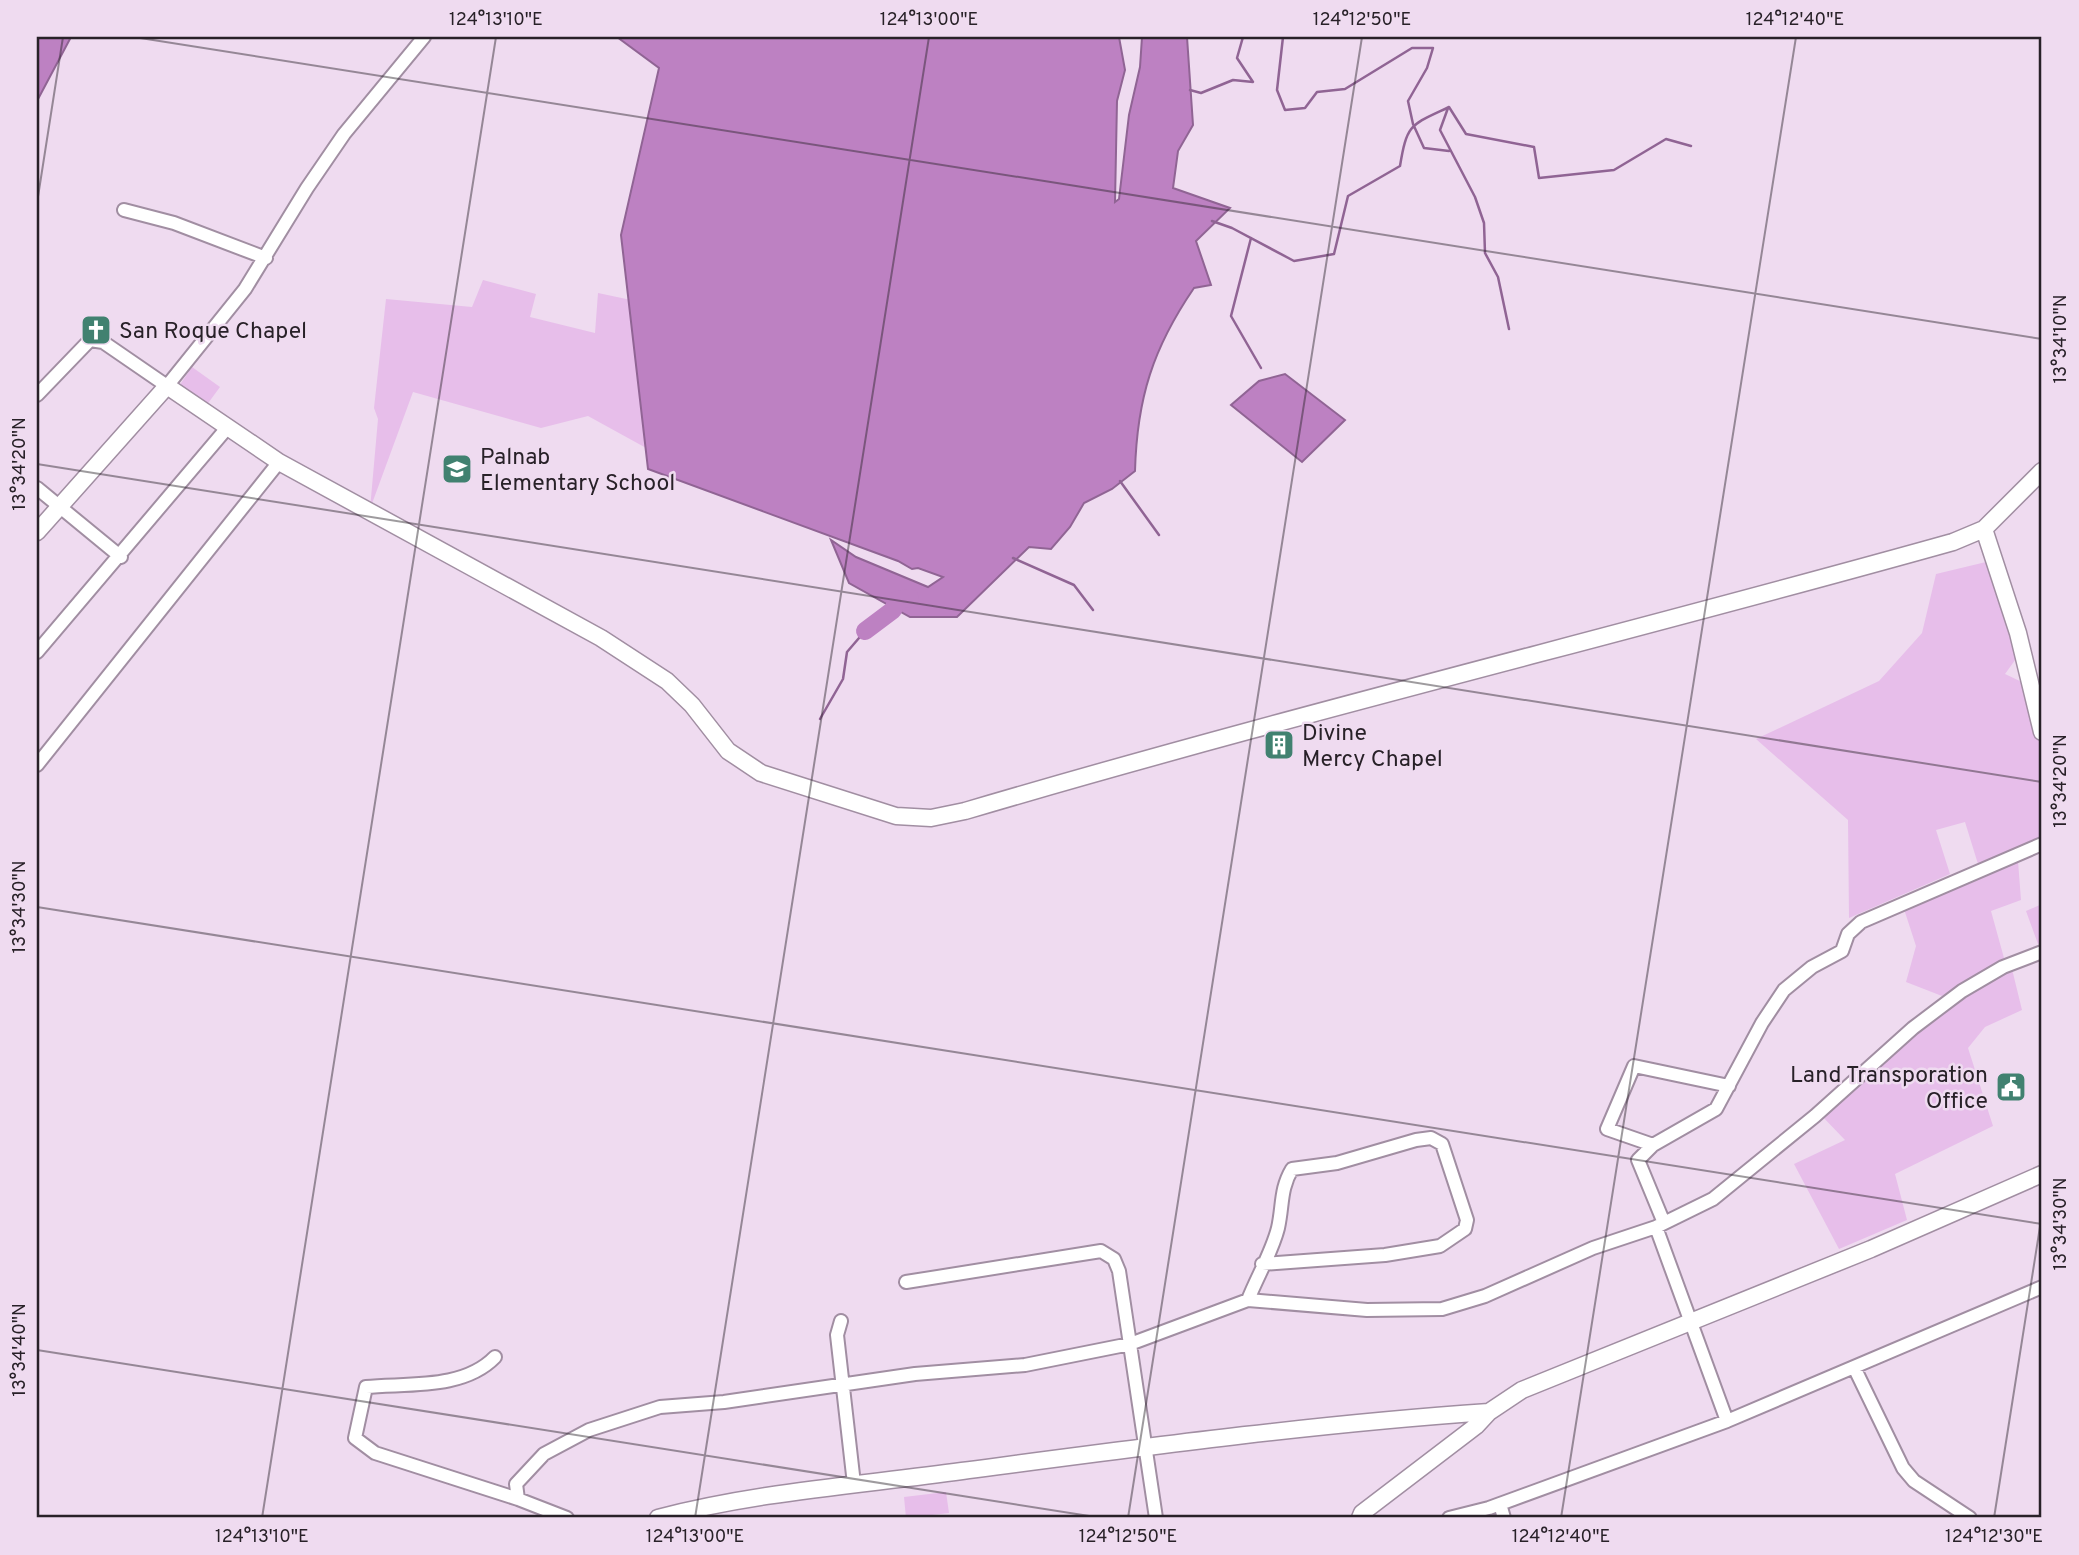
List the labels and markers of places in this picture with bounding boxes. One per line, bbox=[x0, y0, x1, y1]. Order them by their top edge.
church icon: San Roque Chapel bbox=[79, 313, 113, 347]
place label: San Roque Chapel bbox=[119, 318, 307, 347]
place label: Palnab Elementary School bbox=[480, 444, 675, 499]
school or university icon: Palnab Elementary School bbox=[440, 452, 474, 486]
place label: Divine Mercy Chapel bbox=[1302, 720, 1443, 775]
building icon: Divine Mercy Chapel bbox=[1262, 728, 1296, 762]
place label: Land Transporation Office bbox=[1790, 1062, 1988, 1117]
public building icon: Land Transporation Office bbox=[1994, 1070, 2028, 1104]

